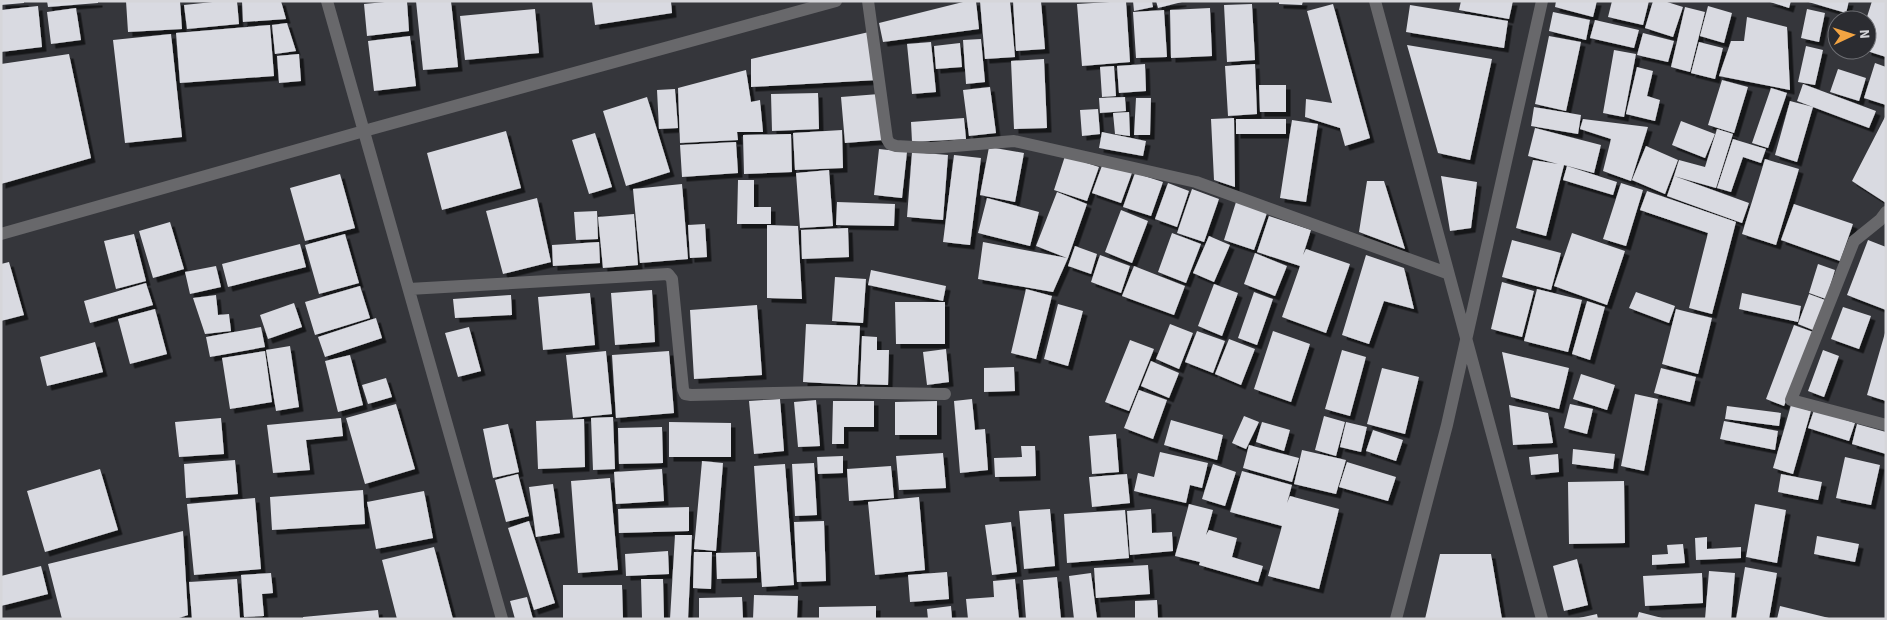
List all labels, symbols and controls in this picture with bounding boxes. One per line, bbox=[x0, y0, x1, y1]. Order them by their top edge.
north arrow bbox=[1827, 10, 1877, 60]
text: N bbox=[1854, 29, 1874, 40]

